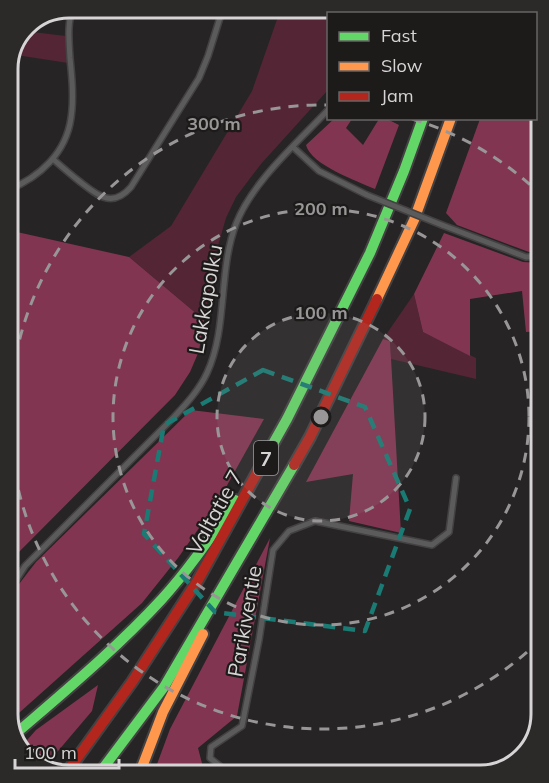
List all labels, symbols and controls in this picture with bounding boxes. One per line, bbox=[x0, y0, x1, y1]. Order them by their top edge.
legend bbox=[327, 12, 537, 120]
text: Fast bbox=[381, 24, 417, 47]
text: Slow bbox=[381, 54, 423, 77]
text: Jam bbox=[381, 84, 414, 107]
text: 300 m bbox=[187, 112, 241, 135]
text: 200 m bbox=[294, 197, 348, 220]
street label: Lakkapolku bbox=[183, 242, 227, 356]
text: 100 m bbox=[294, 301, 348, 324]
centre of rings bbox=[311, 407, 331, 427]
road number: 7 bbox=[254, 441, 278, 475]
street label: Valtatie 7 bbox=[180, 465, 248, 559]
street label: Parikiventie bbox=[221, 563, 267, 679]
scale bar bbox=[15, 732, 118, 770]
text: 100 m bbox=[24, 741, 77, 764]

